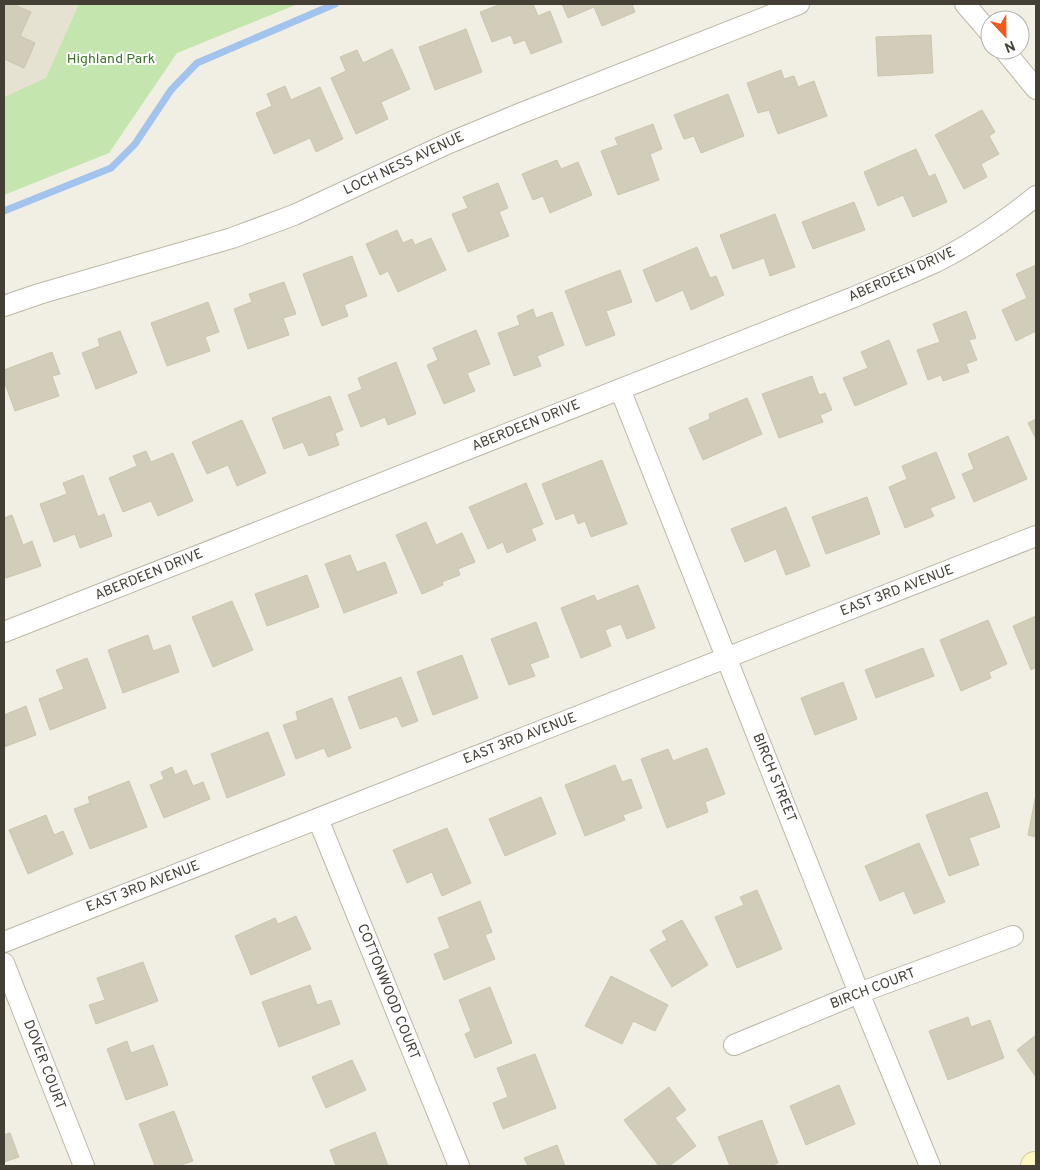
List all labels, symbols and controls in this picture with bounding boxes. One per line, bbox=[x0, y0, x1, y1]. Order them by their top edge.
north arrow bbox=[980, 10, 1030, 60]
text: N bbox=[1001, 36, 1017, 55]
park label: Highland Park bbox=[67, 51, 155, 68]
street label: LOCH NESS AVENUE bbox=[341, 129, 467, 199]
street label: ABERDEEN DRIVE bbox=[846, 244, 958, 306]
street label: ABERDEEN DRIVE bbox=[469, 397, 583, 455]
street label: ABERDEEN DRIVE bbox=[92, 546, 206, 604]
street label: EAST 3RD AVENUE bbox=[838, 562, 956, 620]
street label: EAST 3RD AVENUE bbox=[461, 710, 579, 768]
street label: BIRCH STREET bbox=[748, 731, 800, 825]
street label: EAST 3RD AVENUE bbox=[84, 858, 202, 916]
street label: COTTONWOOD COURT bbox=[353, 922, 423, 1062]
street label: BIRCH COURT bbox=[828, 965, 918, 1013]
street label: DOVER COURT bbox=[19, 1018, 69, 1112]

